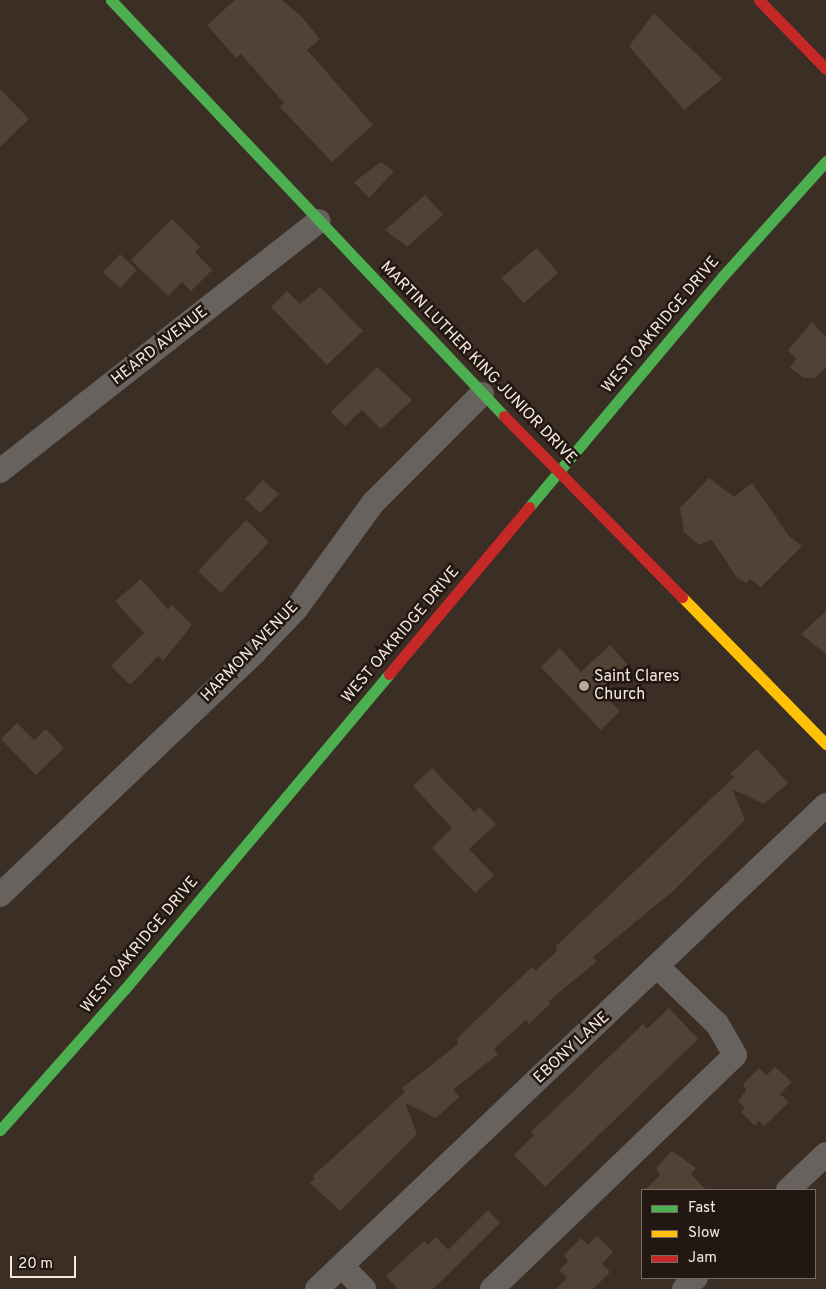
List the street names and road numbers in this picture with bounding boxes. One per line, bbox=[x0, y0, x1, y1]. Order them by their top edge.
street label: WEST OAKRIDGE DRIVE bbox=[598, 253, 724, 397]
street label: MARTIN LUTHER KING JUNIOR DRIVE bbox=[376, 258, 580, 468]
street label: HEARD AVENUE bbox=[108, 302, 212, 390]
street label: WEST OAKRIDGE DRIVE bbox=[338, 563, 464, 707]
street label: HARMON AVENUE bbox=[197, 598, 303, 706]
street label: WEST OAKRIDGE DRIVE bbox=[77, 873, 203, 1017]
street label: EBONY LANE bbox=[530, 1008, 614, 1088]

